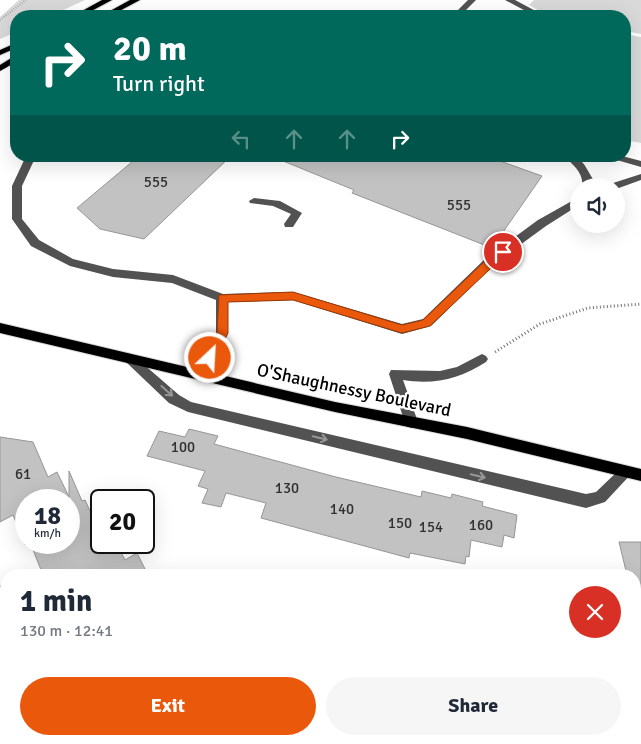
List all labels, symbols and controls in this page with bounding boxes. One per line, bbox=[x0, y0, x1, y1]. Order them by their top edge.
text: 20 m bbox=[113, 27, 187, 70]
icon: right bbox=[30, 30, 95, 95]
text: Turn right bbox=[113, 70, 205, 97]
icon: left bbox=[227, 125, 255, 153]
icon: ahead bbox=[280, 125, 308, 153]
icon: ahead bbox=[333, 125, 361, 153]
icon: right bbox=[386, 125, 414, 153]
house number: 555 bbox=[144, 173, 168, 191]
map controls bbox=[570, 178, 625, 233]
button: sound bbox=[570, 178, 625, 233]
house number: 555 bbox=[447, 196, 471, 214]
pin bbox=[482, 231, 524, 273]
icon: arrive bbox=[489, 238, 517, 266]
position arrow bbox=[183, 331, 235, 383]
street label: O'Shaughnessy Boulevard bbox=[255, 359, 453, 421]
one-way arrow bbox=[160, 386, 173, 397]
one-way arrow bbox=[312, 434, 328, 443]
house number: 100 bbox=[171, 438, 195, 456]
house number: 61 bbox=[15, 465, 31, 483]
one-way arrow bbox=[470, 472, 486, 481]
house number: 130 bbox=[275, 479, 299, 497]
speed limit sign: 20 bbox=[90, 489, 155, 554]
text: 18 bbox=[34, 500, 61, 531]
house number: 140 bbox=[330, 500, 354, 518]
house number: 150 bbox=[388, 514, 412, 532]
house number: 160 bbox=[469, 516, 493, 534]
house number: 154 bbox=[419, 518, 443, 536]
text: km/h bbox=[34, 526, 61, 541]
text: 1 min bbox=[20, 583, 92, 620]
button: close bbox=[569, 586, 621, 638]
text: 130 m · 12:41 bbox=[20, 621, 113, 641]
button: Exit bbox=[20, 677, 316, 735]
button: Share bbox=[326, 677, 621, 735]

